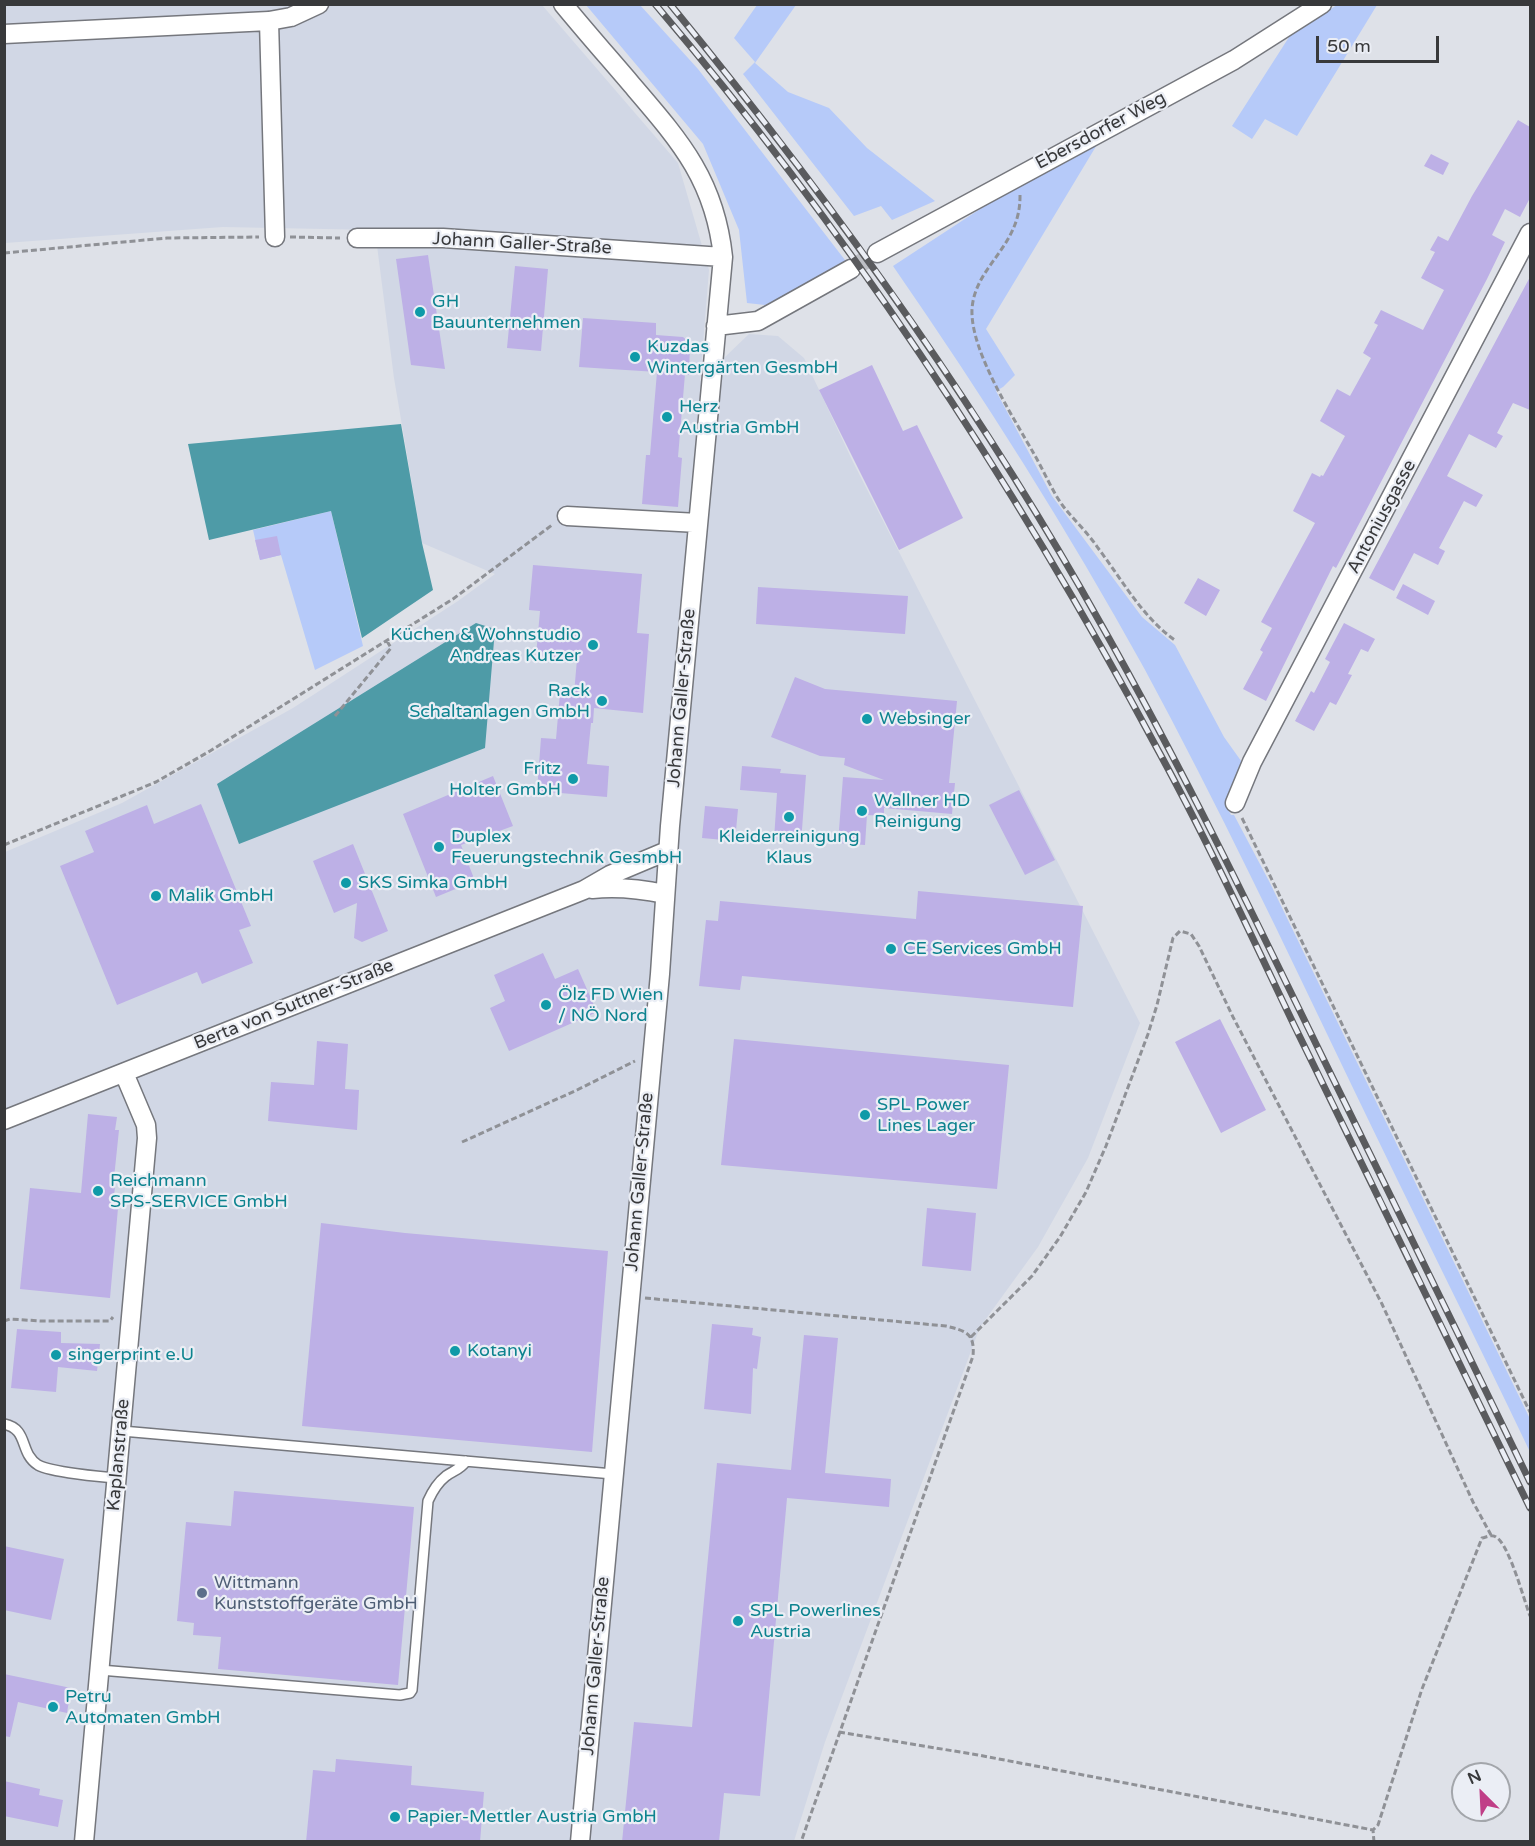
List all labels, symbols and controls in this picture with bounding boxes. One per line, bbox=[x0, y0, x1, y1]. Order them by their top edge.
scale bar bbox=[1319, 24, 1442, 62]
text: 50 m bbox=[1327, 35, 1371, 57]
street label: Ebersdorfer Weg bbox=[1032, 87, 1170, 175]
street label: Johann Galler-Straße bbox=[432, 229, 612, 259]
place label: GH Bauunternehmen bbox=[432, 291, 581, 334]
marker: GH Bauunternehmen bbox=[413, 305, 427, 319]
place label: Kuzdas Wintergärten GesmbH bbox=[647, 336, 838, 378]
marker: Kuzdas Wintergärten GesmbH bbox=[628, 350, 642, 364]
place label: Herz Austria GmbH bbox=[679, 396, 800, 438]
marker: Herz Austria GmbH bbox=[660, 410, 674, 424]
street label: Antoniusgasse bbox=[1343, 456, 1421, 578]
street label: Johann Galler-Straße bbox=[663, 608, 701, 788]
place label: Küchen & Wohnstudio Andreas Kutzer bbox=[390, 624, 581, 666]
marker: Küchen & Wohnstudio Andreas Kutzer bbox=[586, 638, 600, 652]
place label: Rack Schaltanlagen GmbH bbox=[409, 680, 590, 722]
marker: Rack Schaltanlagen GmbH bbox=[595, 694, 609, 708]
place label: Websinger bbox=[879, 708, 970, 730]
marker: Websinger bbox=[860, 712, 874, 726]
place label: Fritz Holter GmbH bbox=[449, 758, 561, 800]
marker: Fritz Holter GmbH bbox=[566, 772, 580, 786]
place label: Wallner HD Reinigung bbox=[874, 790, 970, 832]
marker: Wallner HD Reinigung bbox=[855, 804, 869, 818]
marker: Kleiderreinigung Klaus bbox=[782, 810, 796, 824]
place label: Duplex Feuerungstechnik GesmbH bbox=[451, 826, 682, 868]
place label: Kleiderreinigung Klaus bbox=[718, 826, 860, 868]
marker: Duplex Feuerungstechnik GesmbH bbox=[432, 840, 446, 854]
place label: SKS Simka GmbH bbox=[358, 872, 508, 894]
marker: SKS Simka GmbH bbox=[339, 876, 353, 890]
place label: Malik GmbH bbox=[168, 885, 274, 907]
marker: Malik GmbH bbox=[149, 889, 163, 903]
place label: CE Services GmbH bbox=[903, 938, 1062, 960]
marker: CE Services GmbH bbox=[884, 942, 898, 956]
street label: Berta von Suttner-Straße bbox=[191, 955, 397, 1055]
place label: Ölz FD Wien / NÖ Nord bbox=[558, 984, 663, 1026]
marker: Ölz FD Wien / NÖ Nord bbox=[539, 998, 553, 1012]
street label: Johann Galler-Straße bbox=[621, 1092, 659, 1272]
place label: SPL Power Lines Lager bbox=[877, 1094, 975, 1136]
marker: SPL Power Lines Lager bbox=[858, 1108, 872, 1122]
place label: Reichmann SPS-SERVICE GmbH bbox=[110, 1170, 288, 1212]
marker: Reichmann SPS-SERVICE GmbH bbox=[91, 1184, 105, 1198]
place label: Kotanyi bbox=[467, 1340, 532, 1362]
place label: singerprint e.U bbox=[68, 1344, 194, 1366]
marker: Kotanyi bbox=[448, 1344, 462, 1358]
marker: singerprint e.U bbox=[49, 1348, 63, 1362]
street label: Kaplanstraße bbox=[103, 1398, 135, 1512]
place label: Wittmann Kunststoffgeräte GmbH bbox=[214, 1572, 418, 1614]
street label: Johann Galler-Straße bbox=[577, 1576, 615, 1756]
marker: Wittmann Kunststoffgeräte GmbH bbox=[195, 1586, 209, 1600]
place label: SPL Powerlines Austria bbox=[750, 1600, 881, 1642]
marker: SPL Powerlines Austria bbox=[731, 1614, 745, 1628]
place label: Petru Automaten GmbH bbox=[65, 1686, 221, 1728]
marker: Petru Automaten GmbH bbox=[46, 1700, 60, 1714]
north arrow bbox=[1451, 1762, 1511, 1822]
text: N bbox=[1465, 1766, 1484, 1789]
place label: Papier-Mettler Austria GmbH bbox=[407, 1806, 657, 1828]
marker: Papier-Mettler Austria GmbH bbox=[388, 1810, 402, 1824]

